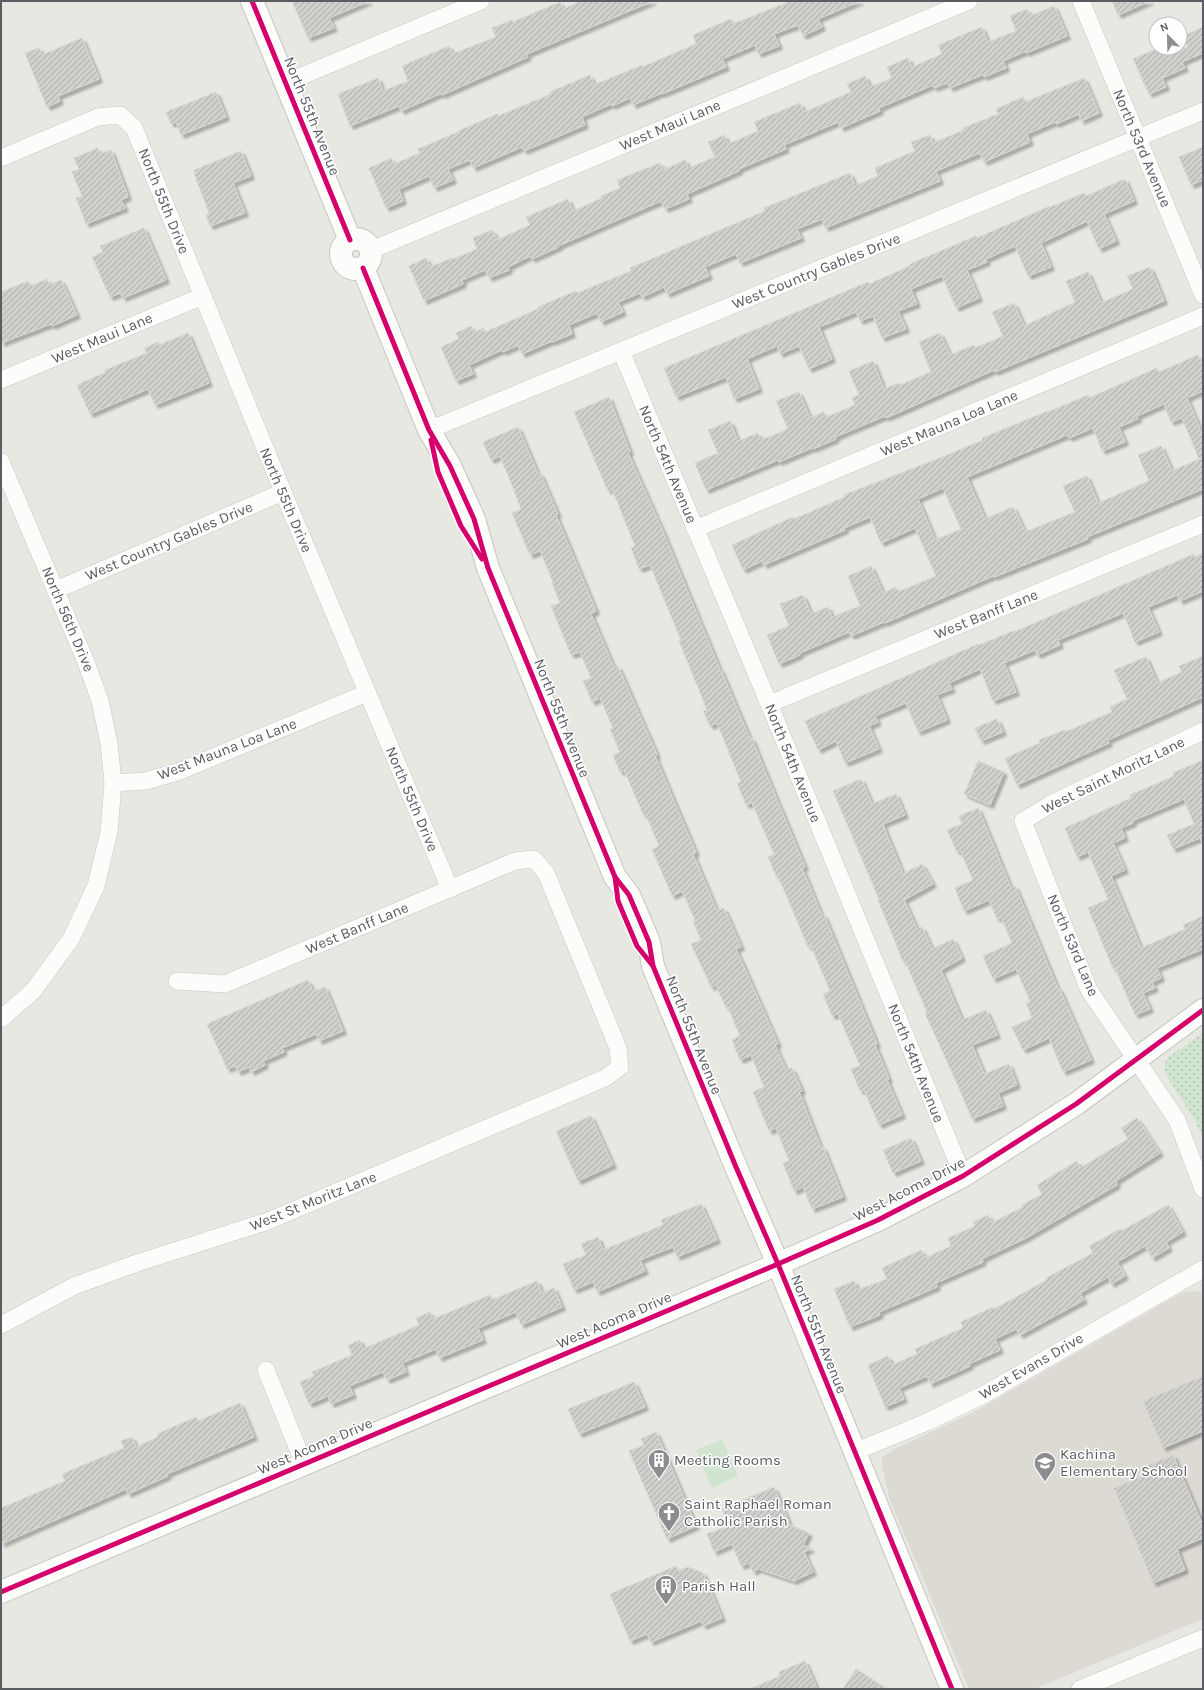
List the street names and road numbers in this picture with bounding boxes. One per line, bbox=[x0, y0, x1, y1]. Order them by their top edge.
street label: North 55th Avenue bbox=[280, 54, 344, 178]
street label: North 53rd Avenue bbox=[1109, 86, 1175, 210]
street label: West Maui Lane bbox=[617, 96, 723, 154]
street label: North 55th Drive bbox=[135, 146, 193, 256]
street label: West Country Gables Drive bbox=[729, 229, 903, 313]
street label: West Maui Lane bbox=[49, 309, 155, 367]
street label: West Mauna Loa Lane bbox=[878, 386, 1020, 460]
street label: North 54th Avenue bbox=[635, 402, 701, 526]
street label: North 55th Drive bbox=[256, 445, 316, 555]
street label: West Country Gables Drive bbox=[83, 498, 255, 584]
street label: North 56th Drive bbox=[38, 564, 98, 674]
street label: West Banff Lane bbox=[932, 585, 1040, 643]
street label: North 55th Avenue bbox=[530, 656, 594, 780]
street label: North 54th Avenue bbox=[761, 701, 825, 825]
street label: West Mauna Loa Lane bbox=[155, 714, 299, 784]
street label: West Saint Moritz Lane bbox=[1039, 733, 1187, 817]
street label: North 55th Drive bbox=[382, 744, 442, 854]
street label: North 53rd Lane bbox=[1043, 891, 1103, 999]
street label: West Banff Lane bbox=[303, 898, 411, 958]
street label: North 55th Avenue bbox=[662, 973, 726, 1097]
street label: North 54th Avenue bbox=[884, 1001, 948, 1125]
street label: West Acoma Drive bbox=[850, 1153, 968, 1225]
street label: West St Moritz Lane bbox=[247, 1167, 379, 1235]
street label: North 55th Avenue bbox=[787, 1272, 851, 1396]
street label: West Acoma Drive bbox=[554, 1288, 674, 1352]
street label: West Evans Drive bbox=[976, 1329, 1086, 1403]
street label: West Acoma Drive bbox=[255, 1414, 375, 1478]

